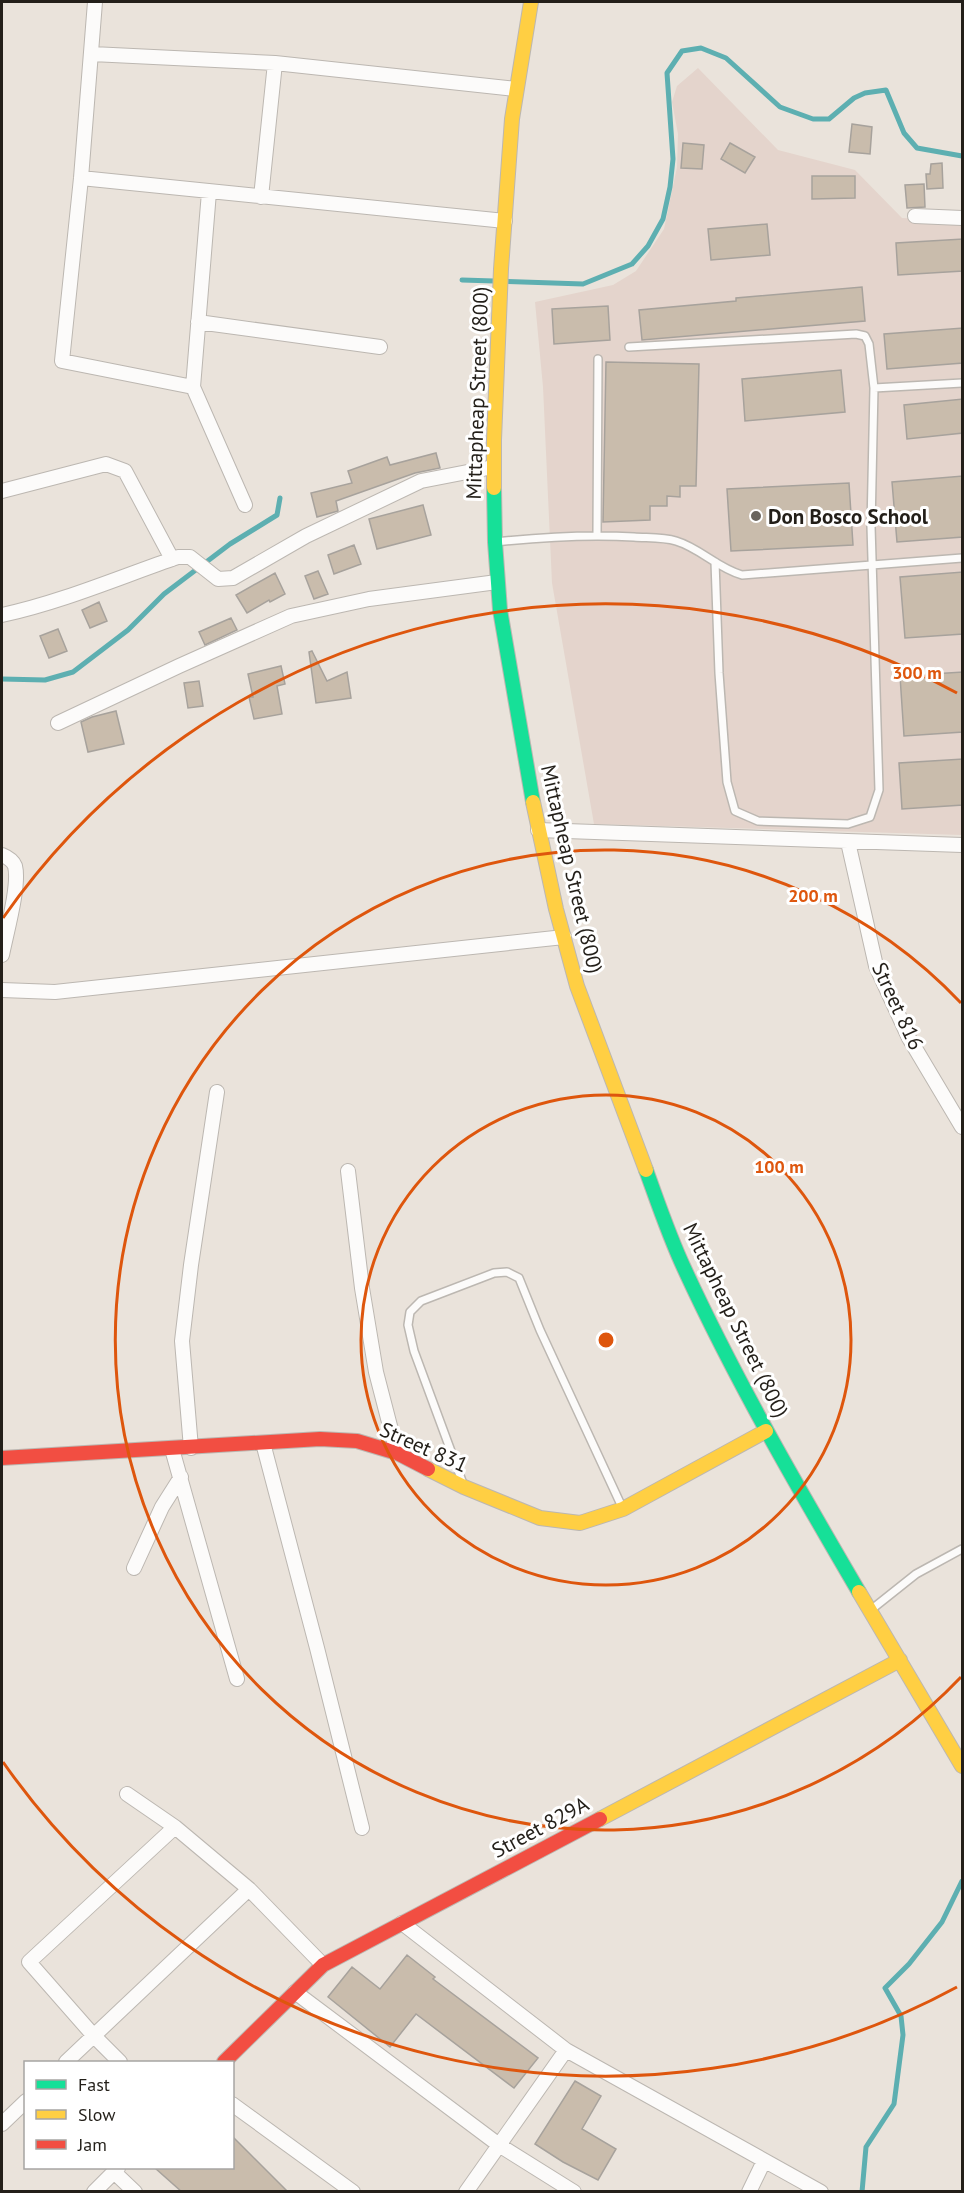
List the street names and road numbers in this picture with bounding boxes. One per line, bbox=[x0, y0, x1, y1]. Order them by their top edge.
street label: Mittapheap Street (800) bbox=[460, 286, 494, 500]
street label: Mittapheap Street (800) bbox=[535, 762, 609, 976]
street label: Street 816 bbox=[866, 958, 930, 1054]
street label: Mittapheap Street (800) bbox=[677, 1218, 795, 1422]
street label: Street 831 bbox=[376, 1416, 472, 1478]
street label: Street 829A bbox=[487, 1790, 594, 1864]

